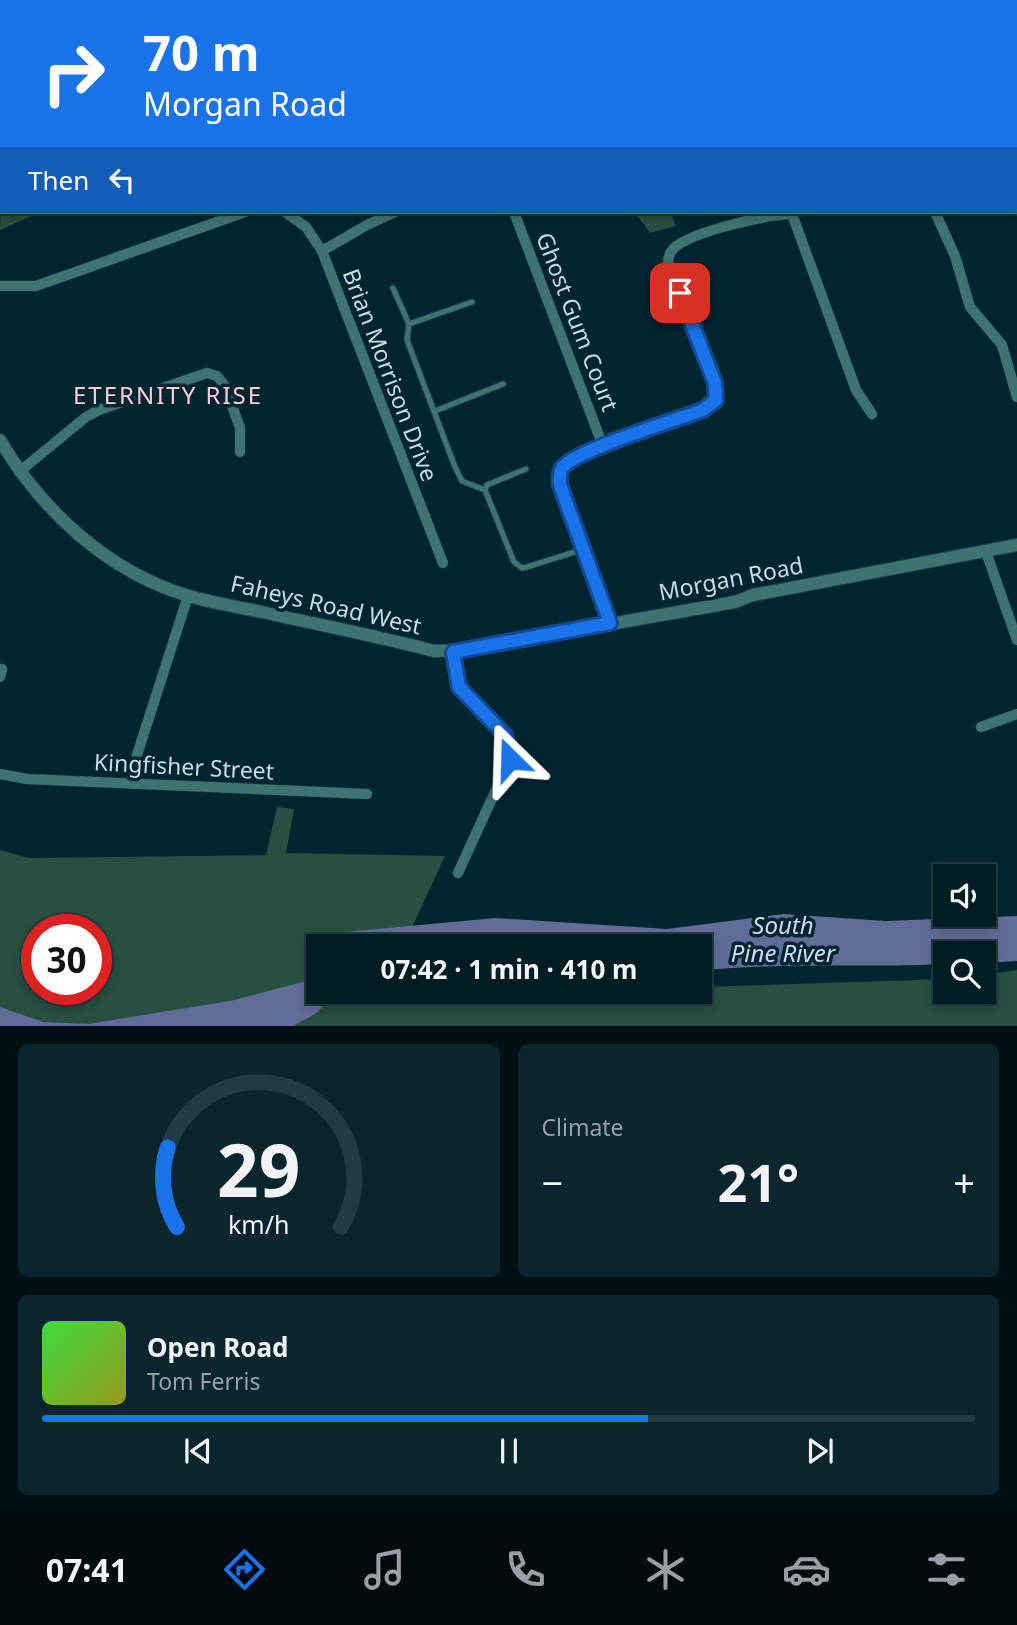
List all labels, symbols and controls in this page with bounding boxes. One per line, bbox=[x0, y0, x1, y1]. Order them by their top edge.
text: 70 m bbox=[143, 19, 260, 85]
icon: right bbox=[28, 28, 119, 119]
text: Morgan Road bbox=[143, 82, 347, 125]
icon: left bbox=[103, 161, 141, 199]
text: Then bbox=[28, 162, 89, 198]
street label: Ghost Gum Court bbox=[529, 228, 627, 416]
pin bbox=[650, 263, 710, 323]
street label: Brian Morrison Drive bbox=[336, 264, 446, 485]
icon: arrive bbox=[661, 274, 699, 312]
district label: ETERNITY RISE bbox=[73, 378, 263, 411]
street label: Morgan Road bbox=[656, 548, 806, 608]
street label: Faheys Road West bbox=[228, 567, 425, 642]
position arrow bbox=[473, 722, 547, 796]
street label: Kingfisher Street bbox=[93, 745, 275, 787]
map controls bbox=[933, 864, 996, 1004]
button: sound bbox=[933, 864, 996, 927]
water label: South Pine River bbox=[731, 908, 837, 969]
speed limit sign: 30 bbox=[21, 914, 112, 1005]
button: search bbox=[933, 941, 996, 1004]
text: 07:42 · 1 min · 410 m bbox=[381, 951, 637, 987]
text: Climate bbox=[542, 1111, 624, 1143]
text: 29 bbox=[217, 1119, 300, 1218]
text: 21° bbox=[717, 1146, 799, 1217]
text: − bbox=[542, 1156, 563, 1208]
text: + bbox=[953, 1156, 975, 1208]
text: km/h bbox=[228, 1206, 290, 1240]
text: Open Road bbox=[147, 1329, 289, 1365]
text: Tom Ferris bbox=[147, 1365, 260, 1397]
icon: previous bbox=[179, 1432, 217, 1470]
icon: pause bbox=[490, 1432, 528, 1470]
icon: next bbox=[801, 1432, 839, 1470]
icon: directions bbox=[220, 1545, 269, 1594]
icon: music bbox=[360, 1545, 409, 1594]
icon: phone bbox=[501, 1545, 550, 1594]
icon: climate bbox=[641, 1545, 690, 1594]
icon: car bbox=[782, 1545, 831, 1594]
icon: filters bbox=[922, 1545, 971, 1594]
text: 07:41 bbox=[46, 1548, 128, 1591]

